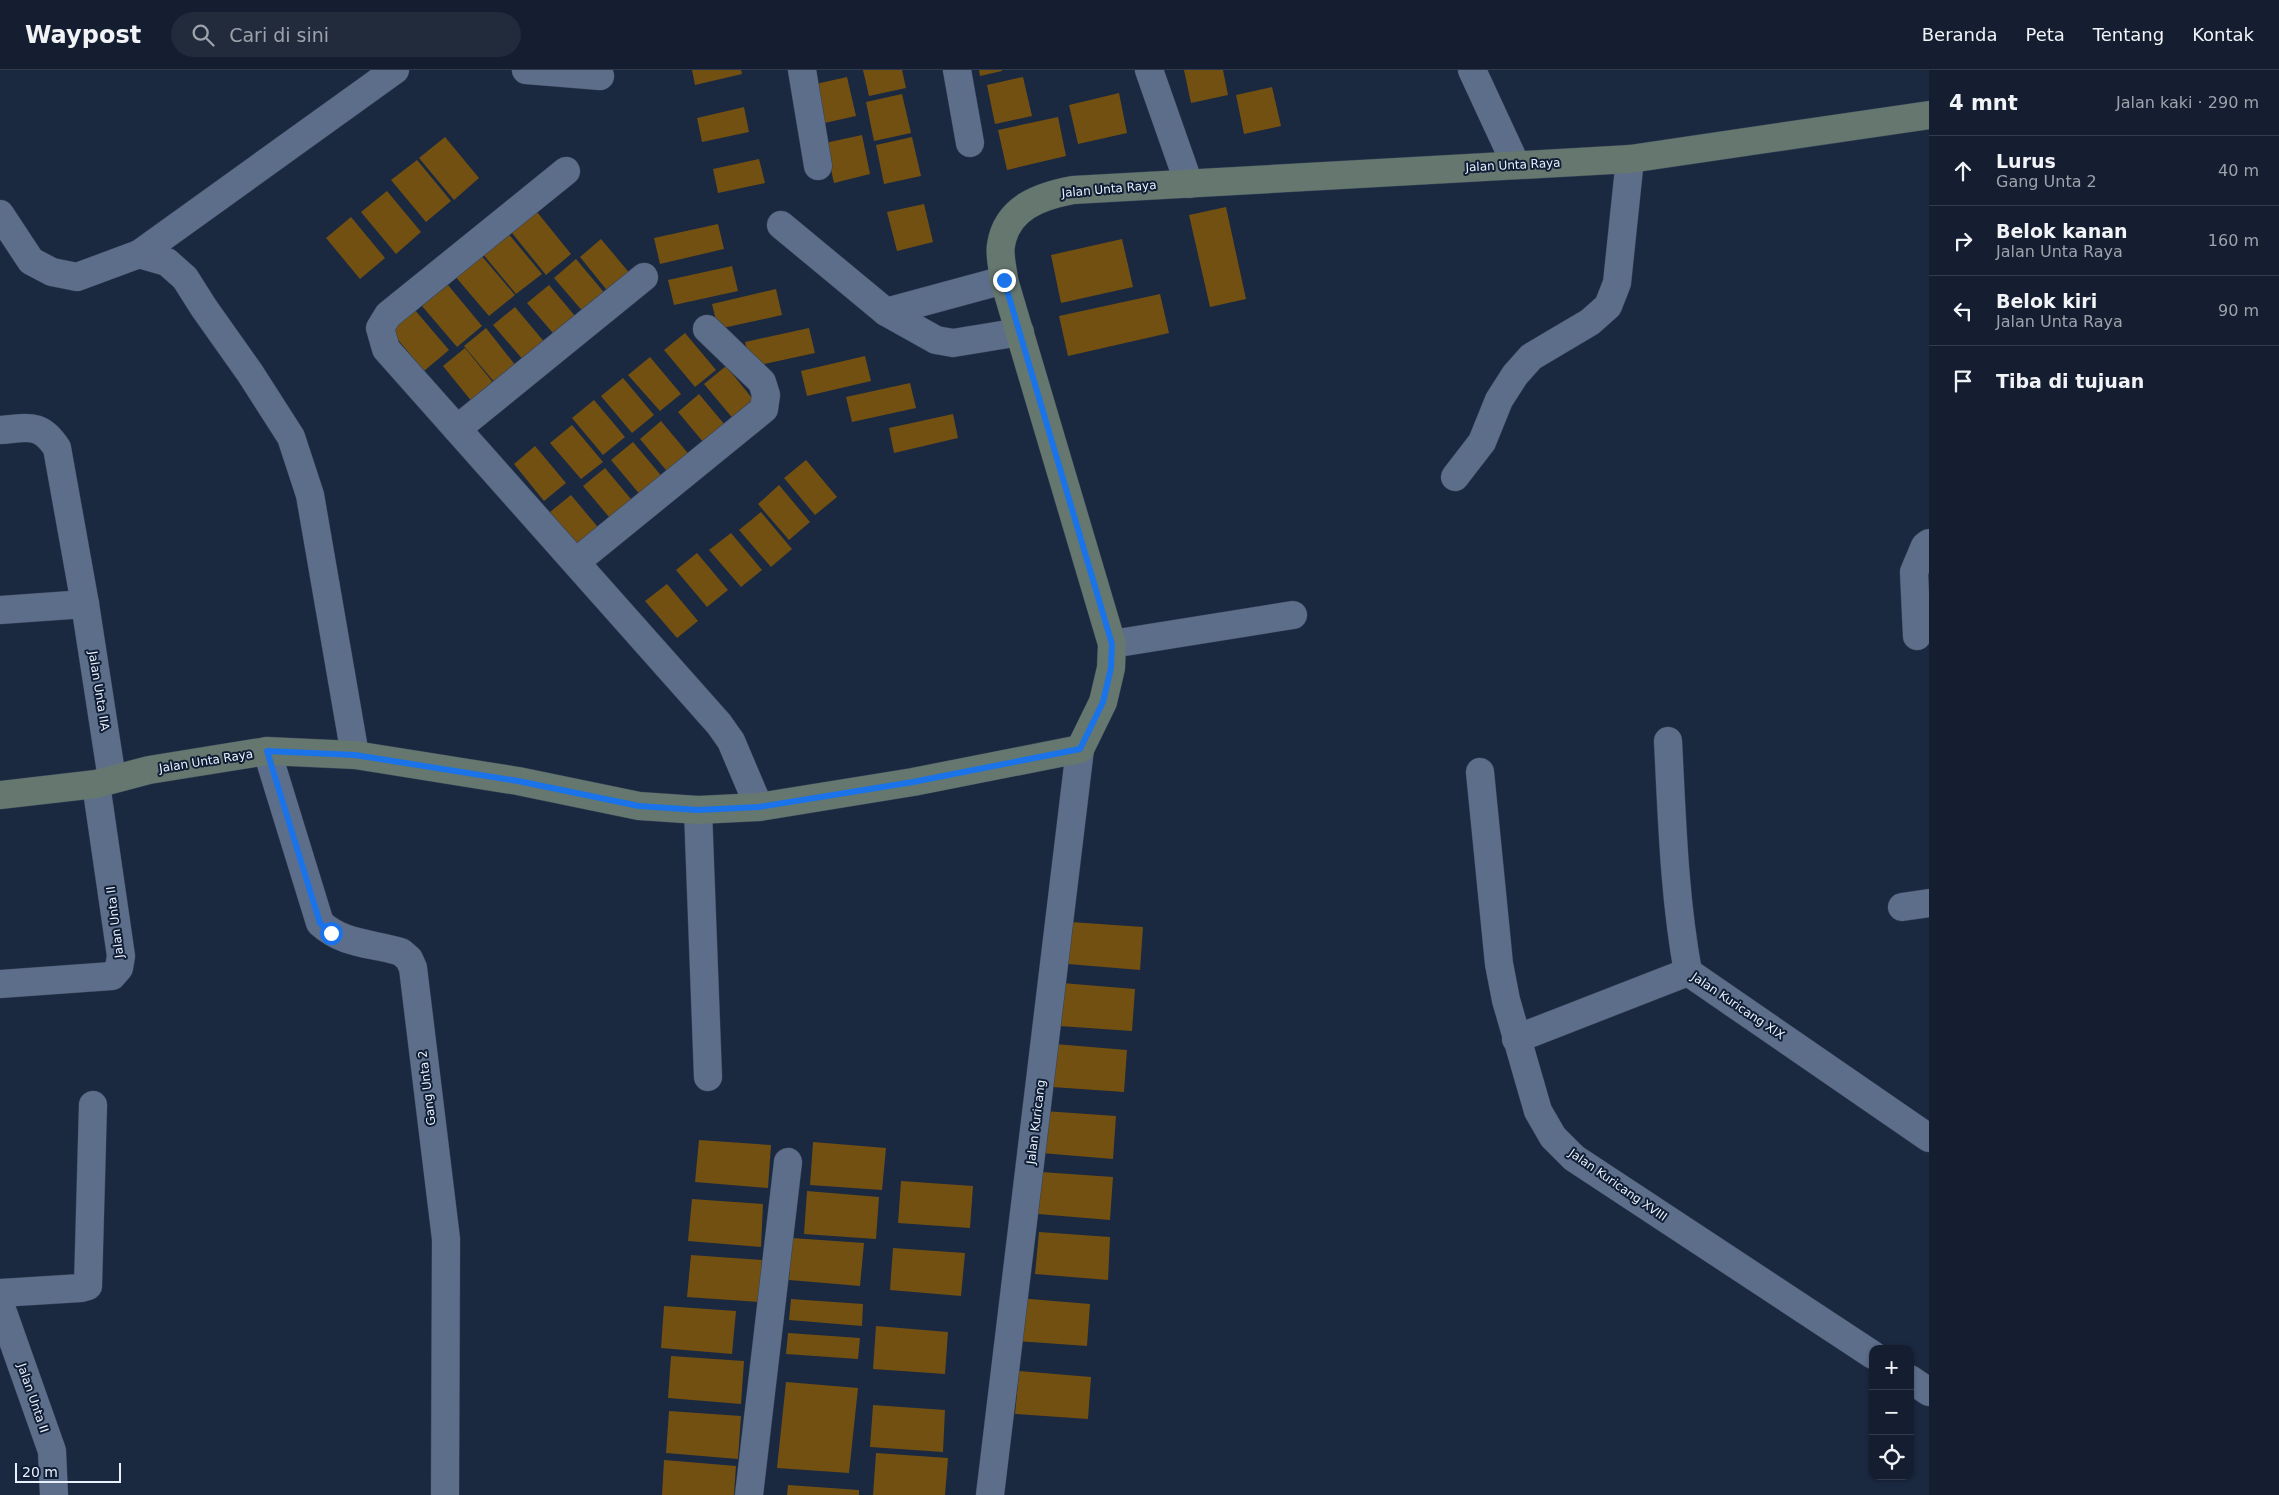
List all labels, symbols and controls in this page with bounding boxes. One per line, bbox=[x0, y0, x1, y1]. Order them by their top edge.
search box bbox=[171, 12, 521, 57]
text: Waypost bbox=[25, 21, 141, 49]
icon: search bbox=[189, 21, 217, 49]
text: Cari di sini bbox=[229, 24, 329, 46]
text: Beranda bbox=[1922, 24, 1997, 45]
text: Peta bbox=[2025, 24, 2065, 45]
text: Tentang bbox=[2093, 24, 2164, 45]
text: Kontak bbox=[2192, 24, 2254, 45]
text: 4 mnt bbox=[1949, 91, 2018, 115]
text: Jalan kaki · 290 m bbox=[2116, 93, 2259, 112]
text: Lurus bbox=[1996, 150, 2056, 172]
street label: Jalan Unta Raya bbox=[1464, 156, 1561, 175]
icon: ahead bbox=[1949, 157, 1977, 185]
text: 40 m bbox=[2218, 161, 2259, 180]
text: Gang Unta 2 bbox=[1996, 172, 2097, 191]
street label: Jalan Unta Raya bbox=[1060, 178, 1157, 200]
text: Belok kanan bbox=[1996, 220, 2128, 242]
icon: right bbox=[1949, 227, 1977, 255]
text: 160 m bbox=[2208, 231, 2259, 250]
text: Jalan Unta Raya bbox=[1996, 242, 2123, 261]
route end bbox=[993, 269, 1016, 292]
text: Belok kiri bbox=[1996, 290, 2097, 312]
icon: left bbox=[1949, 297, 1977, 325]
text: 90 m bbox=[2218, 301, 2259, 320]
text: Jalan Unta Raya bbox=[1996, 312, 2123, 331]
icon: arrive bbox=[1949, 367, 1977, 395]
text: Tiba di tujuan bbox=[1996, 370, 2144, 392]
street label: Jalan Unta IIA bbox=[86, 649, 112, 733]
street label: Jalan Unta Raya bbox=[157, 747, 254, 776]
street label: Jalan Unta II bbox=[104, 885, 126, 960]
route start bbox=[320, 922, 343, 945]
street label: Jalan Kuricang XIX bbox=[1688, 969, 1787, 1042]
street label: Gang Unta 2 bbox=[415, 1050, 439, 1126]
street label: Jalan Kuricang bbox=[1024, 1079, 1048, 1166]
street label: Jalan Kuricang XVIII bbox=[1566, 1145, 1670, 1224]
map controls bbox=[1869, 1345, 1914, 1480]
button: + bbox=[1869, 1345, 1914, 1390]
street label: Jalan Unta II bbox=[14, 1361, 51, 1434]
button: − bbox=[1869, 1390, 1914, 1435]
button: locate bbox=[1869, 1435, 1914, 1480]
scale bar bbox=[15, 1460, 121, 1483]
text: 20 m bbox=[22, 1464, 58, 1480]

